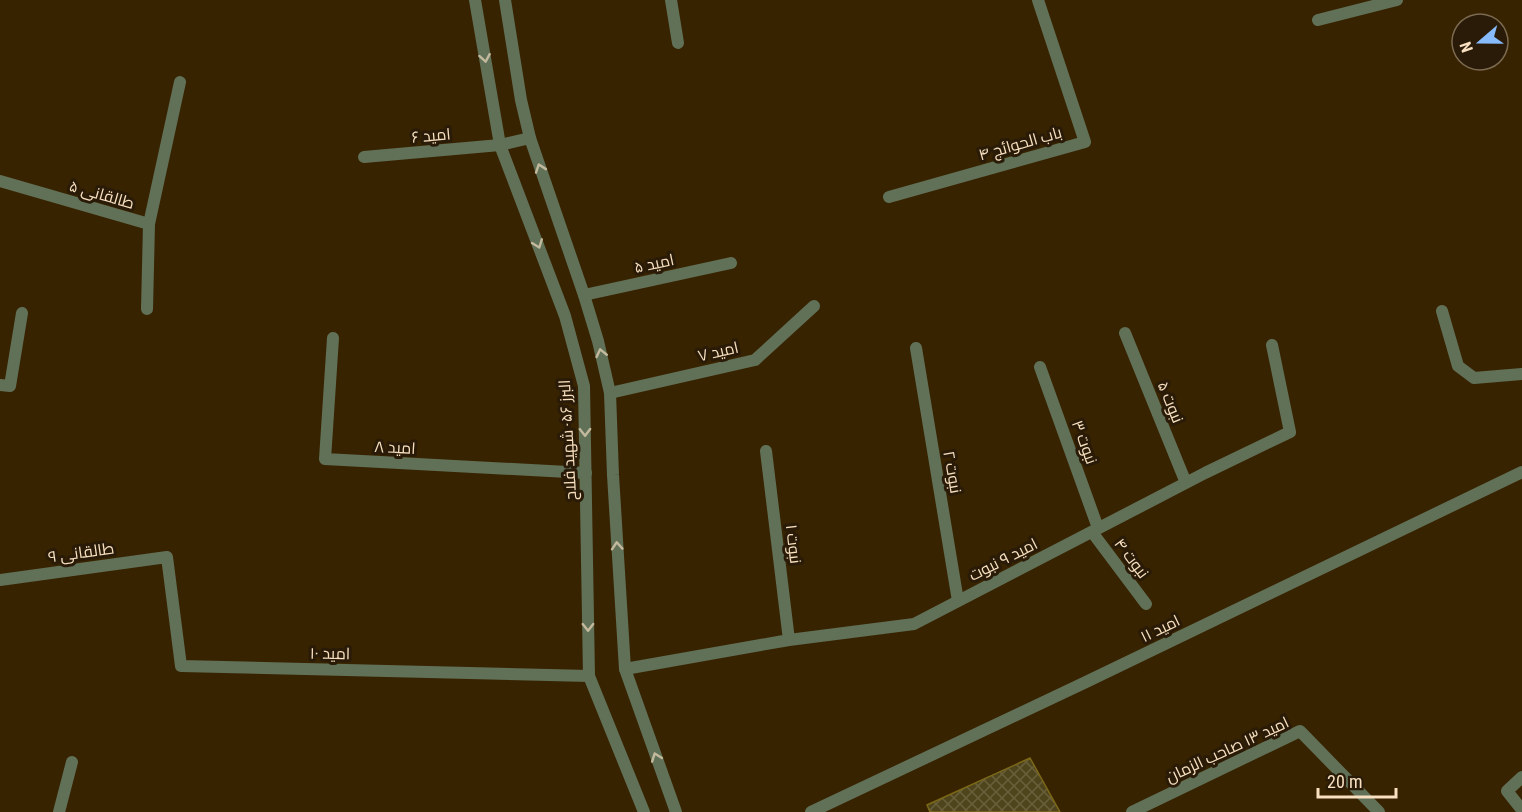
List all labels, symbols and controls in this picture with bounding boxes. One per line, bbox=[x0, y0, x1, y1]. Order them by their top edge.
north arrow bbox=[1450, 12, 1510, 72]
text: N bbox=[1456, 39, 1477, 55]
one-way arrow bbox=[478, 53, 490, 62]
street label: باب الحوائج ۴ bbox=[976, 123, 1065, 166]
street label: امید ۶ bbox=[411, 124, 451, 147]
one-way arrow bbox=[535, 163, 548, 173]
street label: طالقانی ۵ bbox=[67, 176, 137, 214]
one-way arrow bbox=[531, 238, 543, 249]
street label: امید ۵ bbox=[632, 250, 676, 277]
street label: امید ۷ bbox=[696, 338, 740, 365]
one-way arrow bbox=[595, 348, 608, 358]
street label: البرز ۵۶- شهید فلاح bbox=[555, 379, 582, 501]
street label: نبوت ۵ bbox=[1154, 379, 1187, 426]
street label: نبوت ۳ bbox=[1068, 418, 1101, 467]
one-way arrow bbox=[579, 427, 591, 436]
street label: امید ۸ bbox=[374, 437, 416, 458]
street label: نبوت ۲ bbox=[939, 449, 966, 495]
street label: نبوت ۱ bbox=[782, 523, 805, 565]
street label: امید ۹ نبوت bbox=[966, 534, 1041, 585]
street label: نبوت ۴ bbox=[1110, 535, 1153, 582]
street label: طالقانی ۹ bbox=[47, 538, 115, 568]
one-way arrow bbox=[611, 542, 624, 551]
street label: امید ۱۱ bbox=[1137, 611, 1183, 646]
one-way arrow bbox=[582, 622, 594, 631]
street label: امید ۱۰ bbox=[310, 644, 350, 663]
street label: امید ۱۳ صاحب الزمان bbox=[1163, 713, 1292, 787]
one-way arrow bbox=[651, 752, 664, 763]
scale bar bbox=[1318, 761, 1396, 799]
text: 20 m bbox=[1327, 771, 1362, 792]

